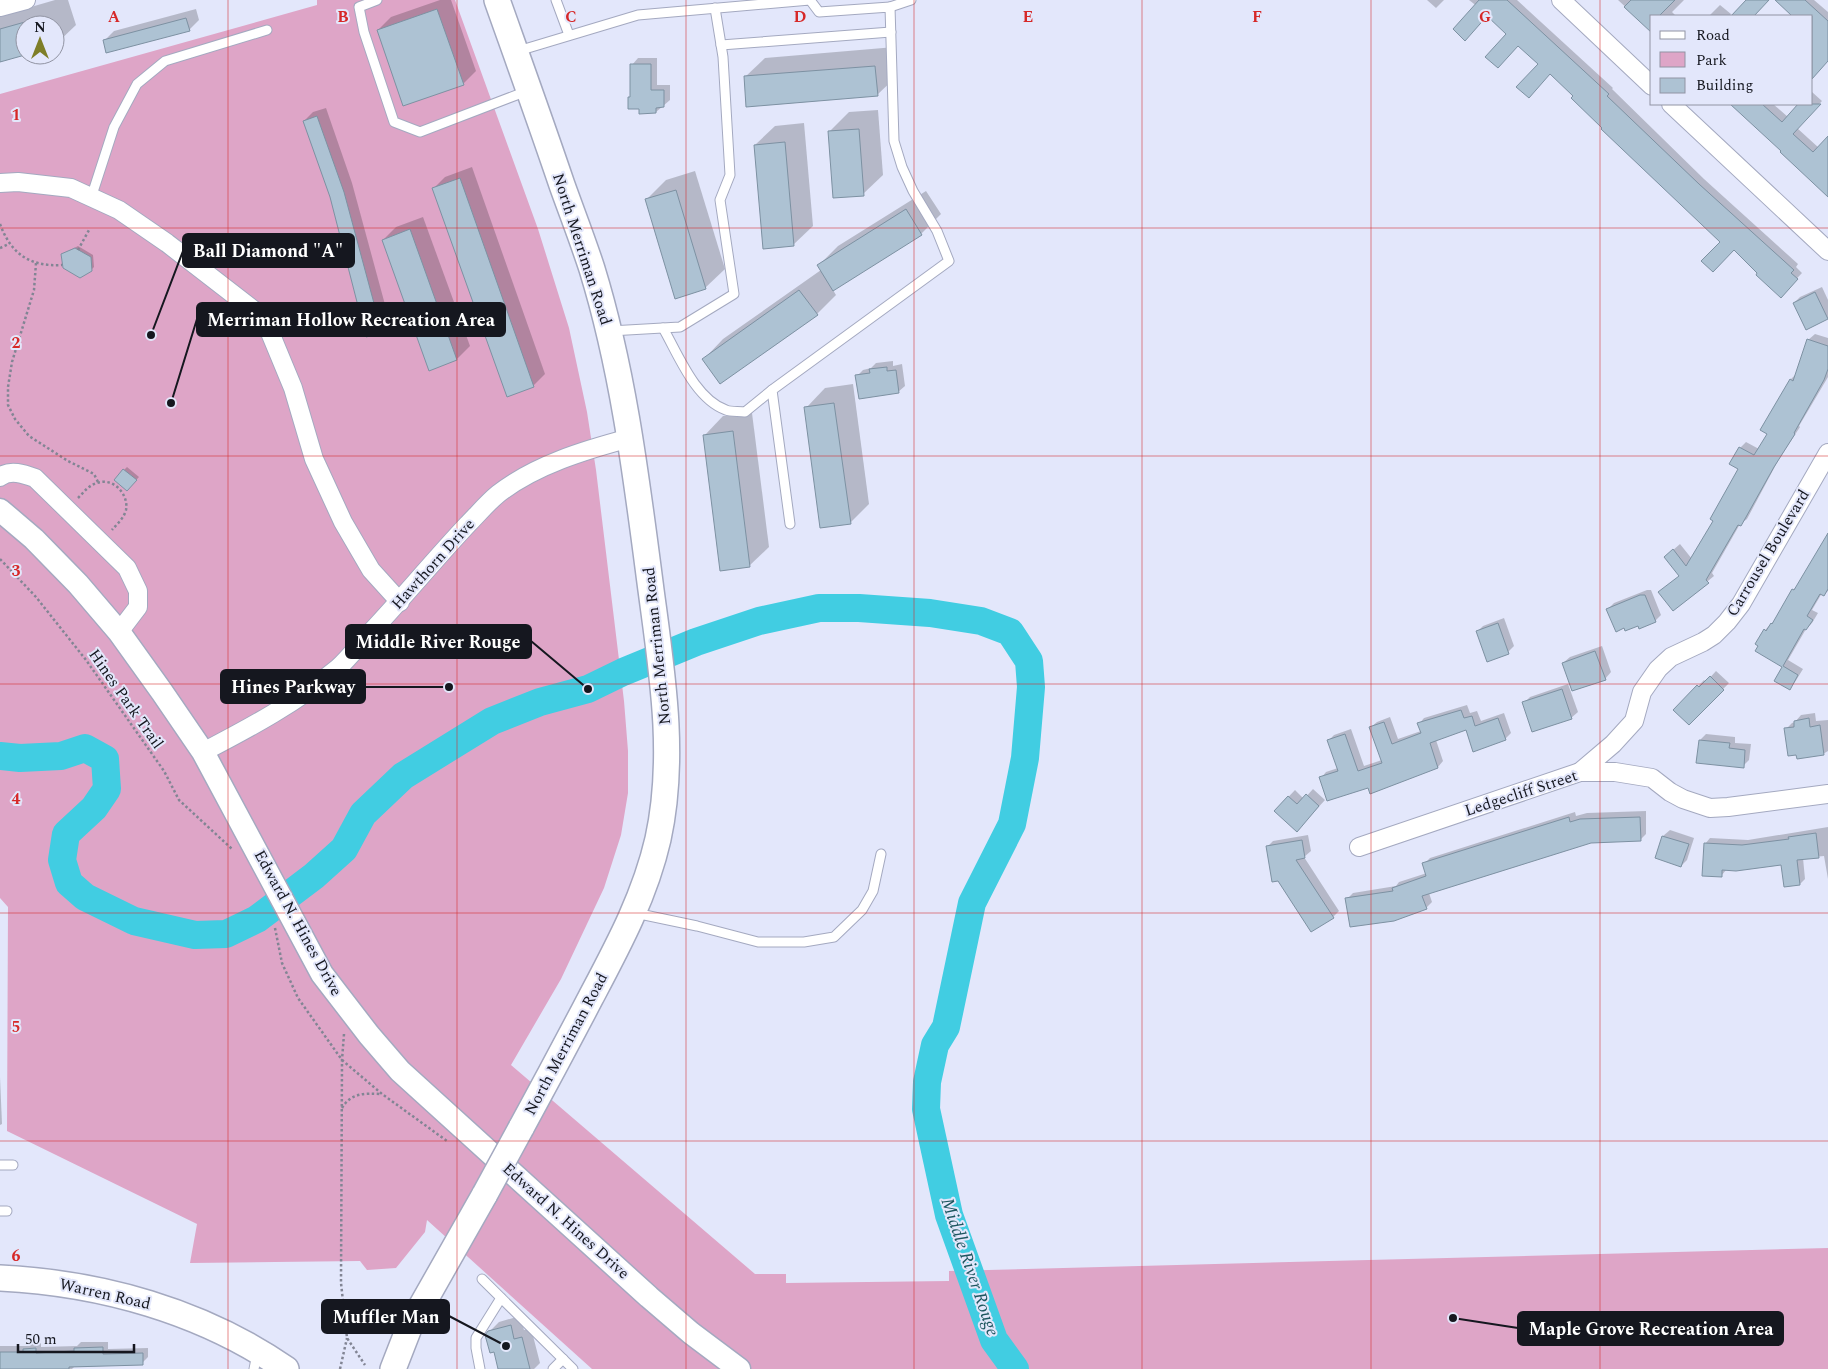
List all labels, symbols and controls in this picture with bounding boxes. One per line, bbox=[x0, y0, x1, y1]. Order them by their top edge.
text: A bbox=[108, 5, 121, 29]
text: B bbox=[337, 5, 349, 29]
text: C bbox=[565, 5, 577, 29]
text: D bbox=[794, 5, 807, 29]
text: E bbox=[1023, 5, 1033, 29]
text: F bbox=[1252, 5, 1262, 29]
text: G bbox=[1479, 5, 1491, 29]
north arrow bbox=[15, 15, 65, 65]
legend bbox=[1650, 15, 1813, 105]
text: N bbox=[34, 17, 46, 38]
text: Road bbox=[1696, 24, 1730, 47]
text: Park bbox=[1696, 49, 1727, 72]
text: Building bbox=[1696, 74, 1753, 97]
text: 1 bbox=[12, 103, 20, 127]
street label: North Merriman Road bbox=[546, 170, 618, 328]
callout: Ball Diamond "A" bbox=[183, 234, 354, 267]
text: Ball Diamond "A" bbox=[193, 238, 343, 265]
callout: Merriman Hollow Recreation Area bbox=[197, 303, 505, 336]
text: Merriman Hollow Recreation Area bbox=[207, 307, 496, 334]
text: 2 bbox=[12, 331, 21, 355]
street label: Carrousel Boulevard bbox=[1720, 485, 1816, 621]
street label: Hawthorn Drive bbox=[386, 513, 480, 615]
text: 3 bbox=[12, 559, 21, 583]
street label: North Merriman Road bbox=[637, 566, 677, 726]
callout: Middle River Rouge bbox=[346, 625, 531, 658]
text: Middle River Rouge bbox=[355, 629, 521, 656]
street label: Hines Park Trail bbox=[83, 644, 169, 754]
callout: Hines Parkway bbox=[221, 670, 365, 703]
text: Hines Parkway bbox=[231, 674, 357, 701]
street label: Ledgecliff Street bbox=[1461, 763, 1581, 823]
text: 4 bbox=[12, 787, 21, 811]
street label: Edward N. Hines Drive bbox=[248, 845, 348, 1001]
street label: North Merriman Road bbox=[518, 968, 614, 1120]
text: 5 bbox=[12, 1015, 20, 1039]
street label: Edward N. Hines Drive bbox=[497, 1157, 635, 1285]
water label: Middle River Rouge bbox=[934, 1194, 1006, 1340]
text: 6 bbox=[12, 1244, 21, 1268]
street label: Warren Road bbox=[57, 1272, 153, 1316]
callout: Muffler Man bbox=[322, 1300, 449, 1333]
text: Muffler Man bbox=[332, 1304, 440, 1331]
callout: Maple Grove Recreation Area bbox=[1518, 1312, 1783, 1345]
text: Maple Grove Recreation Area bbox=[1528, 1316, 1774, 1343]
scale bar bbox=[18, 1322, 134, 1354]
text: 50 m bbox=[25, 1328, 57, 1351]

